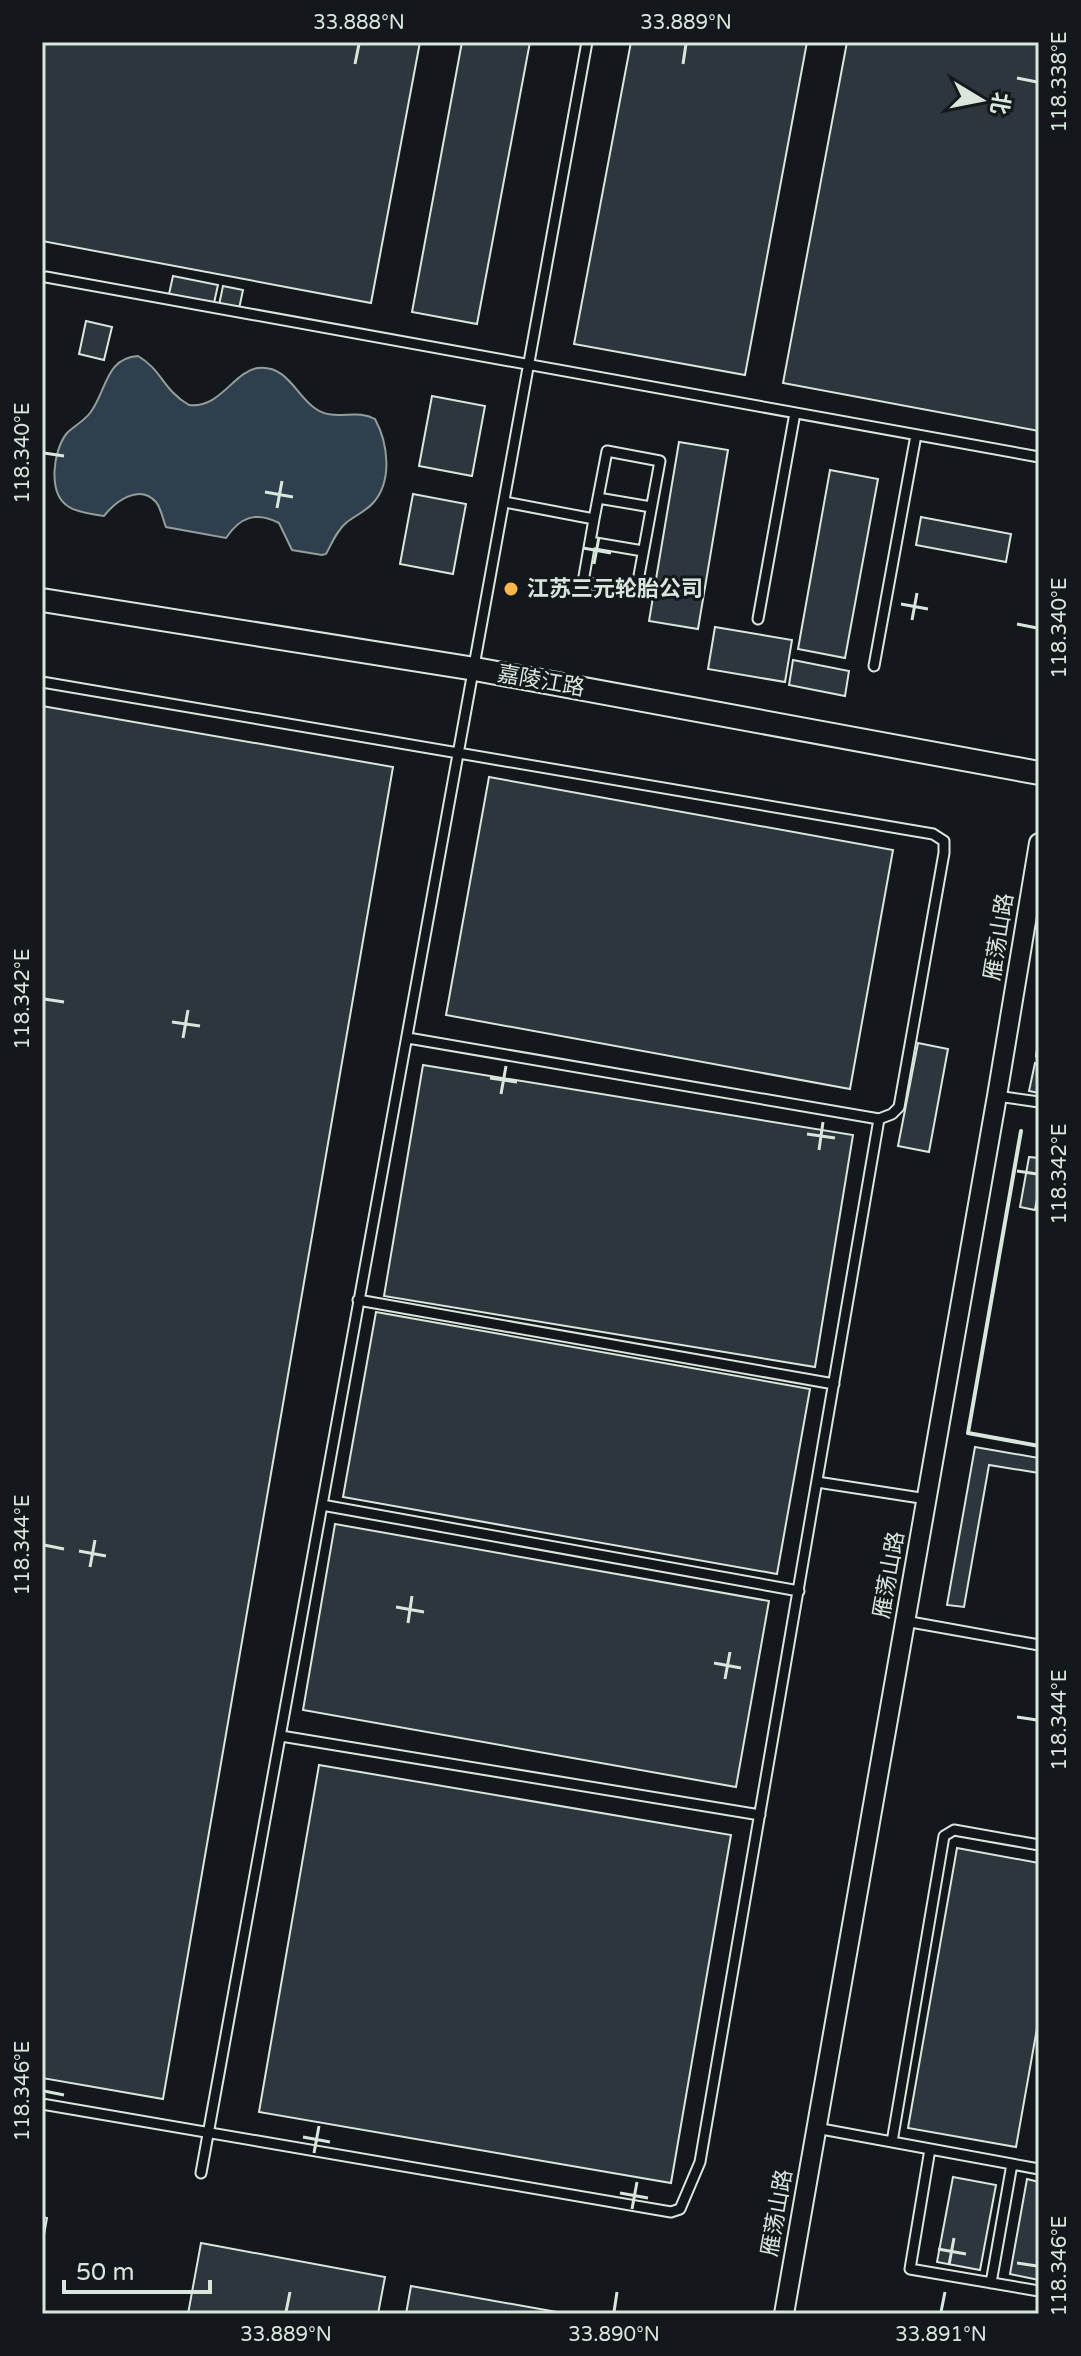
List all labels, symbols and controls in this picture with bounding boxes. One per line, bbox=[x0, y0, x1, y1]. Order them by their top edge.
text: 33.888°N bbox=[313, 11, 405, 35]
text: 33.889°N bbox=[640, 11, 732, 35]
text: 118.338°E bbox=[1048, 32, 1072, 132]
north arrow bbox=[941, 60, 1021, 140]
text: 北 bbox=[985, 90, 1014, 116]
text: 118.340°E bbox=[11, 403, 35, 503]
place label: 江苏三元轮胎公司 bbox=[527, 576, 703, 602]
text: 118.340°E bbox=[1048, 578, 1072, 678]
marker: 江苏三元轮胎公司 bbox=[502, 580, 520, 598]
street label: 嘉陵江路 bbox=[495, 661, 587, 701]
street label: 雁荡山路 bbox=[979, 892, 1019, 982]
text: 118.342°E bbox=[11, 949, 35, 1049]
text: 118.342°E bbox=[1048, 1124, 1072, 1224]
text: 118.344°E bbox=[11, 1495, 35, 1595]
street label: 雁荡山路 bbox=[869, 1529, 909, 1621]
text: 118.344°E bbox=[1048, 1670, 1072, 1770]
text: 118.346°E bbox=[11, 2041, 35, 2141]
street label: 雁荡山路 bbox=[757, 2167, 797, 2259]
text: 118.346°E bbox=[1048, 2216, 1072, 2316]
scale bar bbox=[64, 2244, 210, 2294]
text: 50 m bbox=[76, 2258, 134, 2287]
text: 33.889°N bbox=[240, 2323, 332, 2347]
text: 33.890°N bbox=[568, 2323, 660, 2347]
text: 33.891°N bbox=[895, 2323, 987, 2347]

